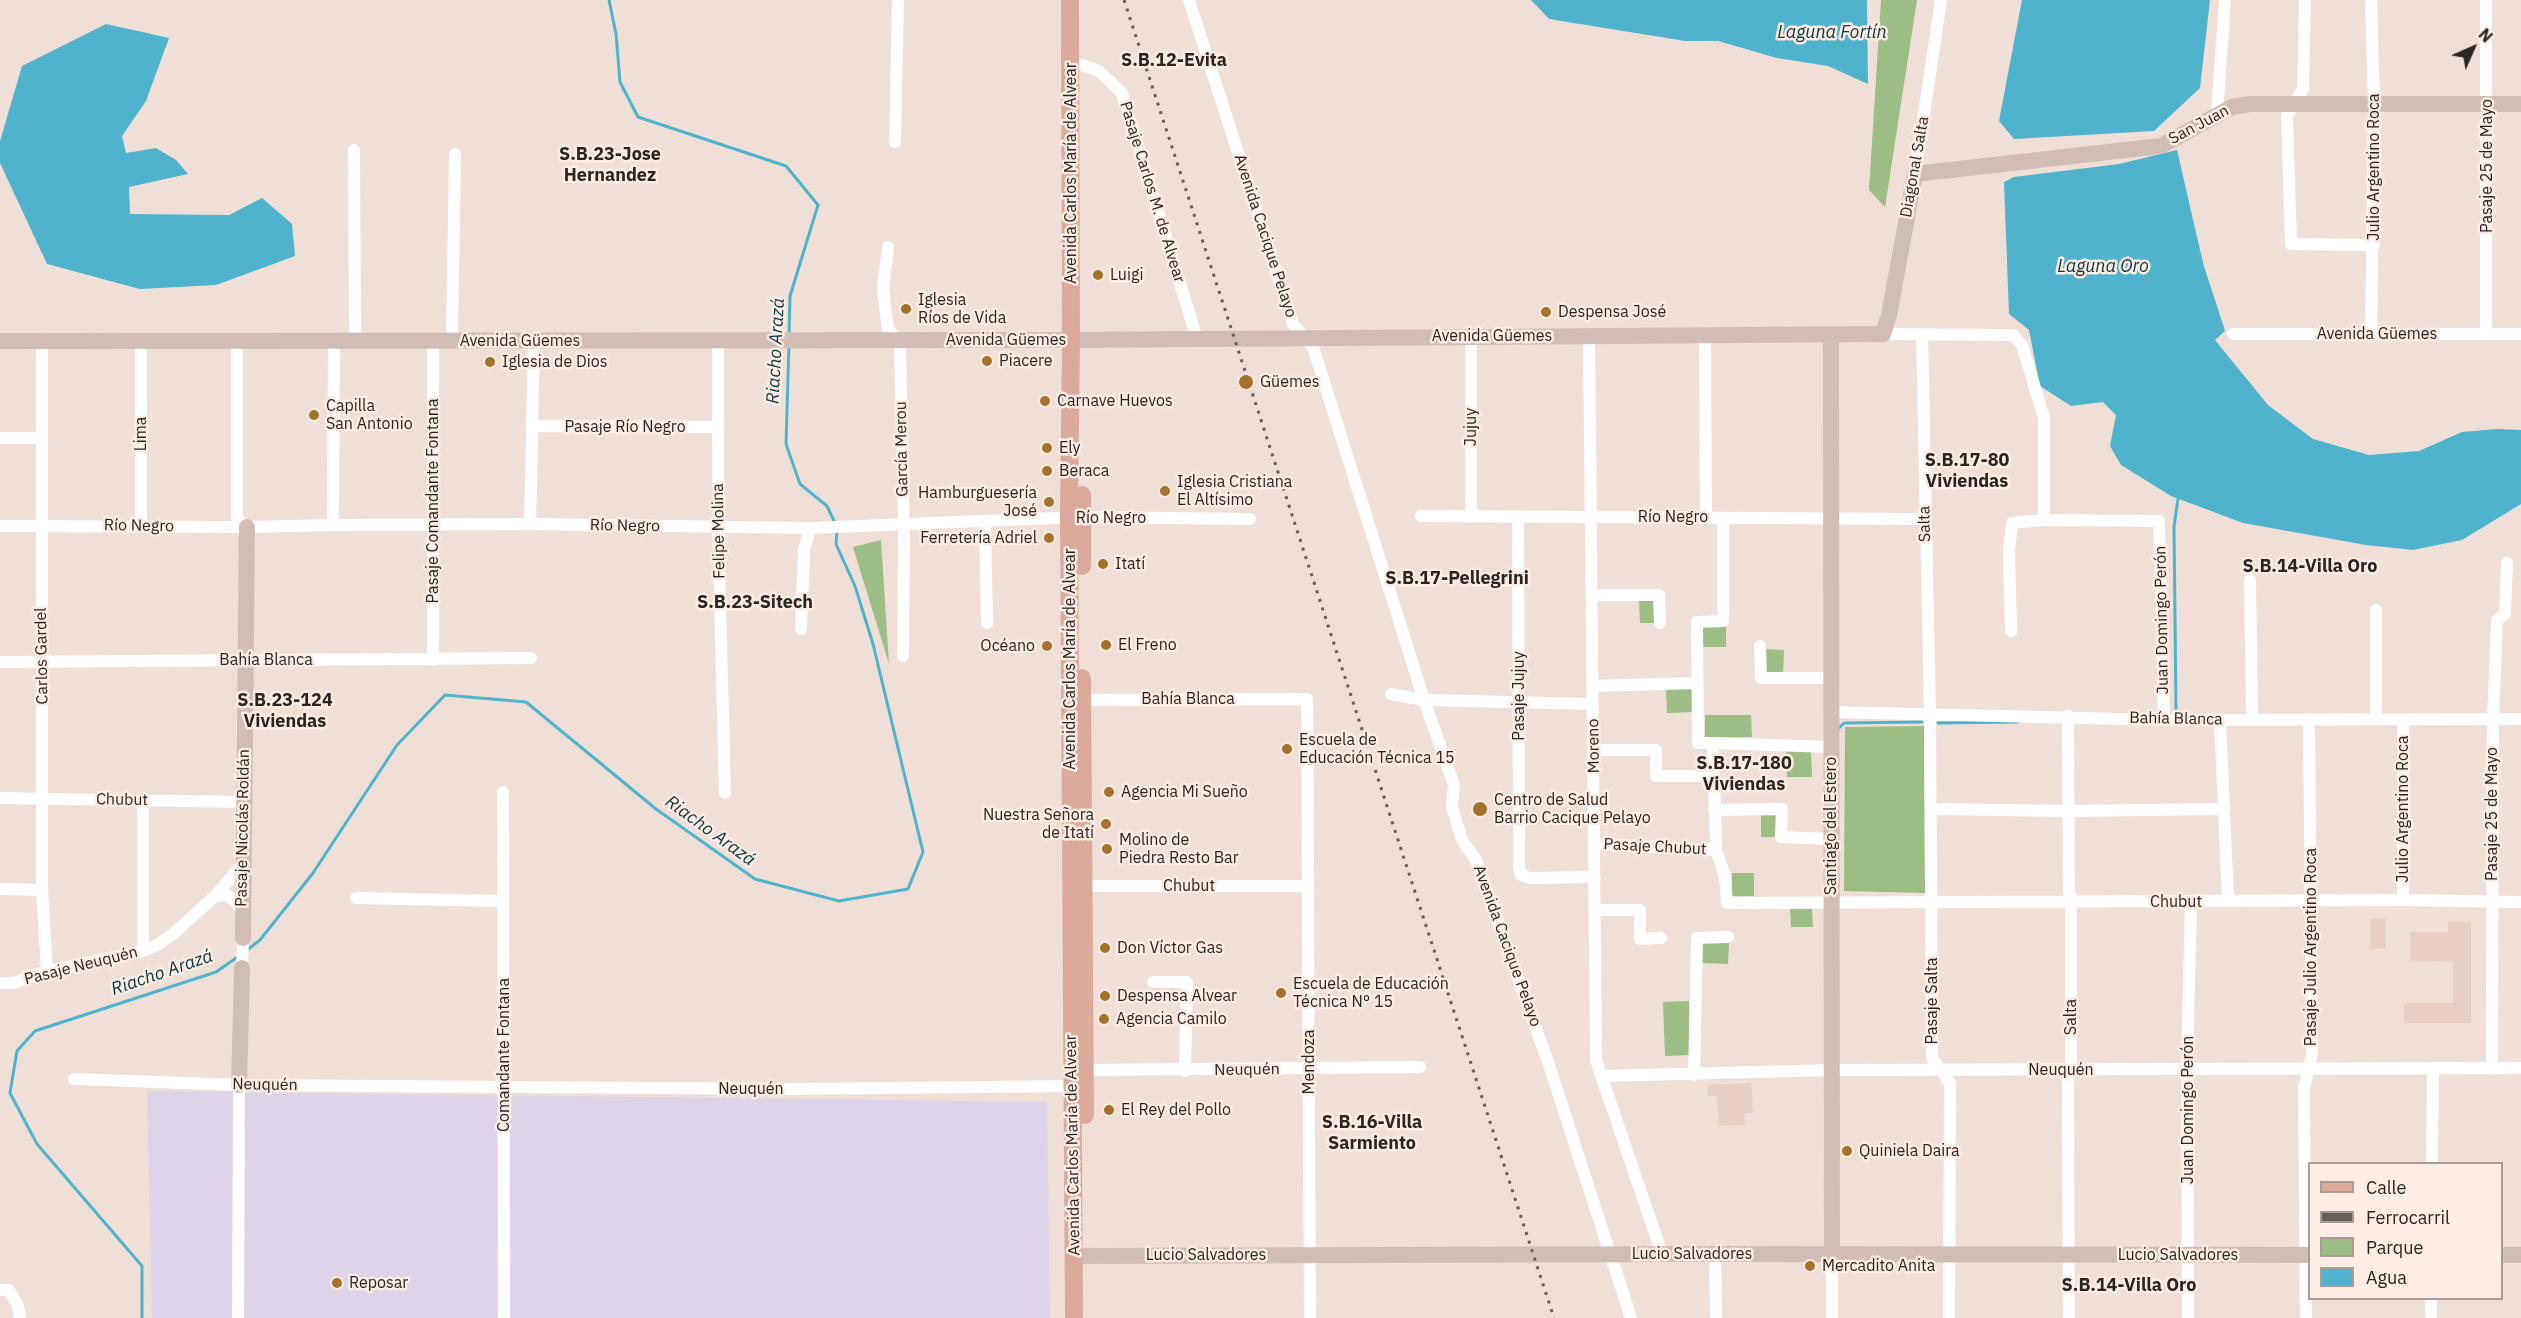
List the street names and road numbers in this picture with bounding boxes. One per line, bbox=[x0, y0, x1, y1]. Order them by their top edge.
street label: Avenida Carlos María de Alvear bbox=[1061, 62, 1081, 284]
street label: Julio Argentino Roca bbox=[2364, 93, 2384, 241]
street label: Pasaje Carlos M. de Alvear bbox=[1115, 99, 1189, 285]
street label: Pasaje 25 de Mayo bbox=[2477, 99, 2497, 233]
street label: San Juan bbox=[2166, 101, 2232, 149]
street label: Diagonal Salta bbox=[1897, 115, 1933, 219]
street label: Avenida Cacique Pelayo bbox=[1230, 152, 1300, 320]
street label: Avenida Güemes bbox=[2317, 324, 2437, 344]
street label: Avenida Güemes bbox=[1432, 326, 1552, 346]
street label: Avenida Güemes bbox=[946, 330, 1066, 350]
street label: Avenida Güemes bbox=[460, 331, 580, 351]
street label: Pasaje Comandante Fontana bbox=[423, 399, 443, 603]
street label: García Merou bbox=[892, 401, 912, 497]
street label: Jujuy bbox=[1461, 408, 1481, 446]
street label: Lima bbox=[131, 417, 151, 451]
street label: Pasaje Río Negro bbox=[564, 417, 686, 437]
street label: Felipe Molina bbox=[709, 483, 729, 579]
street label: Salta bbox=[1915, 506, 1935, 542]
street label: Río Negro bbox=[1638, 507, 1708, 527]
street label: Río Negro bbox=[1076, 508, 1146, 528]
street label: Río Negro bbox=[104, 516, 174, 536]
street label: Río Negro bbox=[590, 516, 660, 536]
street label: Juan Domingo Perón bbox=[2151, 546, 2173, 694]
street label: Avenida Carlos María de Alvear bbox=[1060, 548, 1080, 770]
street label: Carlos Gardel bbox=[32, 607, 52, 705]
street label: Bahía Blanca bbox=[219, 650, 313, 670]
street label: Pasaje Jujuy bbox=[1509, 651, 1529, 741]
street label: Bahía Blanca bbox=[1141, 689, 1235, 709]
street label: Bahía Blanca bbox=[2129, 709, 2223, 729]
street label: Moreno bbox=[1584, 719, 1604, 773]
street label: Julio Argentino Roca bbox=[2393, 735, 2413, 883]
street label: Pasaje 25 de Mayo bbox=[2482, 747, 2502, 881]
street label: Pasaje Nicolás Roldán bbox=[232, 749, 254, 907]
street label: Santiago del Estero bbox=[1821, 757, 1841, 895]
street label: Chubut bbox=[96, 790, 148, 810]
street label: Pasaje Chubut bbox=[1603, 835, 1707, 859]
street label: Pasaje Julio Argentino Roca bbox=[2301, 848, 2321, 1046]
street label: Avenida Cacique Pelayo bbox=[1469, 863, 1545, 1029]
street label: Chubut bbox=[1163, 876, 1215, 896]
street label: Chubut bbox=[2150, 892, 2202, 912]
street label: Pasaje Neuquén bbox=[22, 943, 140, 989]
street label: Pasaje Salta bbox=[1922, 957, 1942, 1045]
street label: Comandante Fontana bbox=[494, 978, 514, 1132]
street label: Salta bbox=[2061, 999, 2081, 1035]
street label: Mendoza bbox=[1299, 1030, 1319, 1094]
street label: Avenida Carlos María de Alvear bbox=[1061, 1034, 1085, 1256]
street label: Juan Domingo Perón bbox=[2178, 1036, 2198, 1184]
street label: Neuquén bbox=[1214, 1060, 1280, 1080]
street label: Neuquén bbox=[2028, 1060, 2094, 1080]
street label: Neuquén bbox=[232, 1075, 298, 1095]
street label: Neuquén bbox=[718, 1079, 784, 1099]
street label: Lucio Salvadores bbox=[1632, 1244, 1752, 1264]
street label: Lucio Salvadores bbox=[1146, 1245, 1266, 1265]
street label: Lucio Salvadores bbox=[2118, 1245, 2238, 1265]

